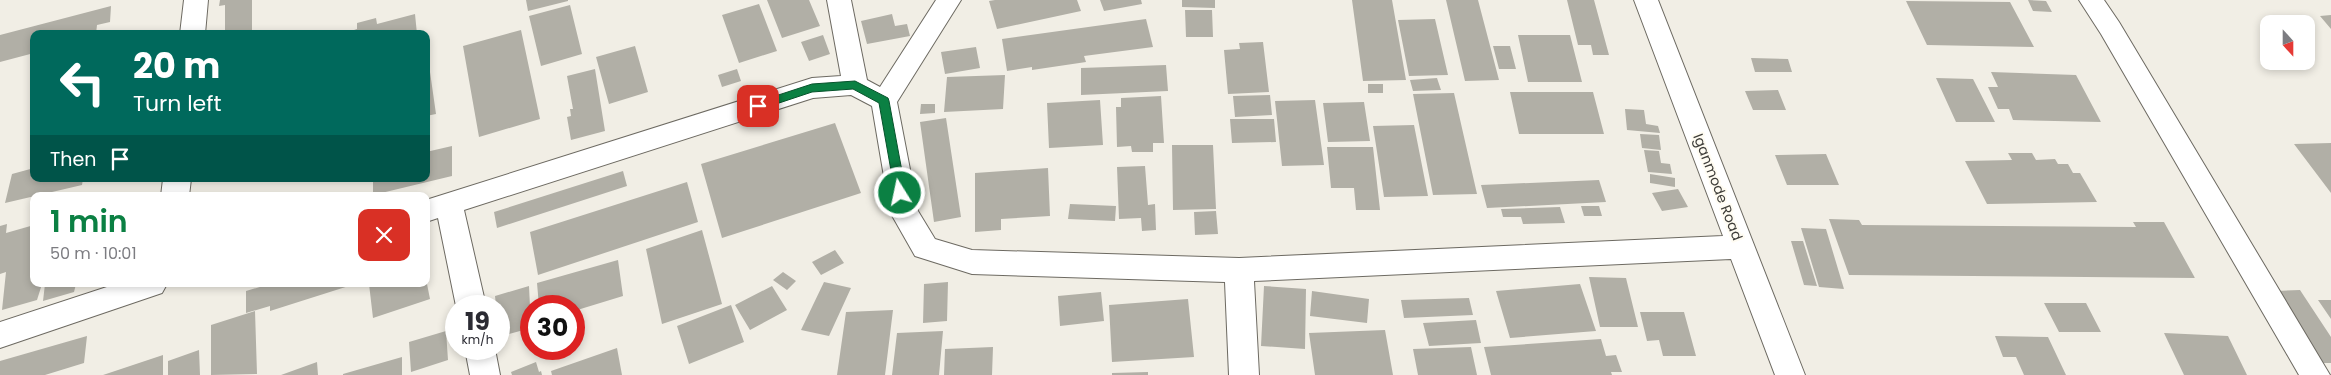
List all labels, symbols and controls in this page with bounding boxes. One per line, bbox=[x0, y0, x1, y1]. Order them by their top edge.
north arrow bbox=[2260, 15, 2315, 70]
map controls bbox=[2260, 15, 2315, 70]
text: 20 m bbox=[133, 41, 220, 90]
icon: left bbox=[50, 50, 115, 115]
pin bbox=[737, 85, 779, 127]
text: Turn left bbox=[133, 88, 221, 119]
icon: arrive bbox=[744, 92, 772, 120]
street label: Iganmode Road bbox=[1688, 131, 1748, 243]
icon: arrive bbox=[106, 145, 134, 173]
text: Then bbox=[50, 146, 96, 173]
position arrow bbox=[873, 166, 925, 218]
text: 1 min bbox=[50, 200, 128, 243]
button: close bbox=[358, 209, 410, 261]
text: 50 m · 10:01 bbox=[50, 242, 137, 265]
speed limit sign: 30 bbox=[520, 295, 585, 360]
text: 19 bbox=[465, 304, 490, 339]
text: km/h bbox=[462, 331, 493, 348]

